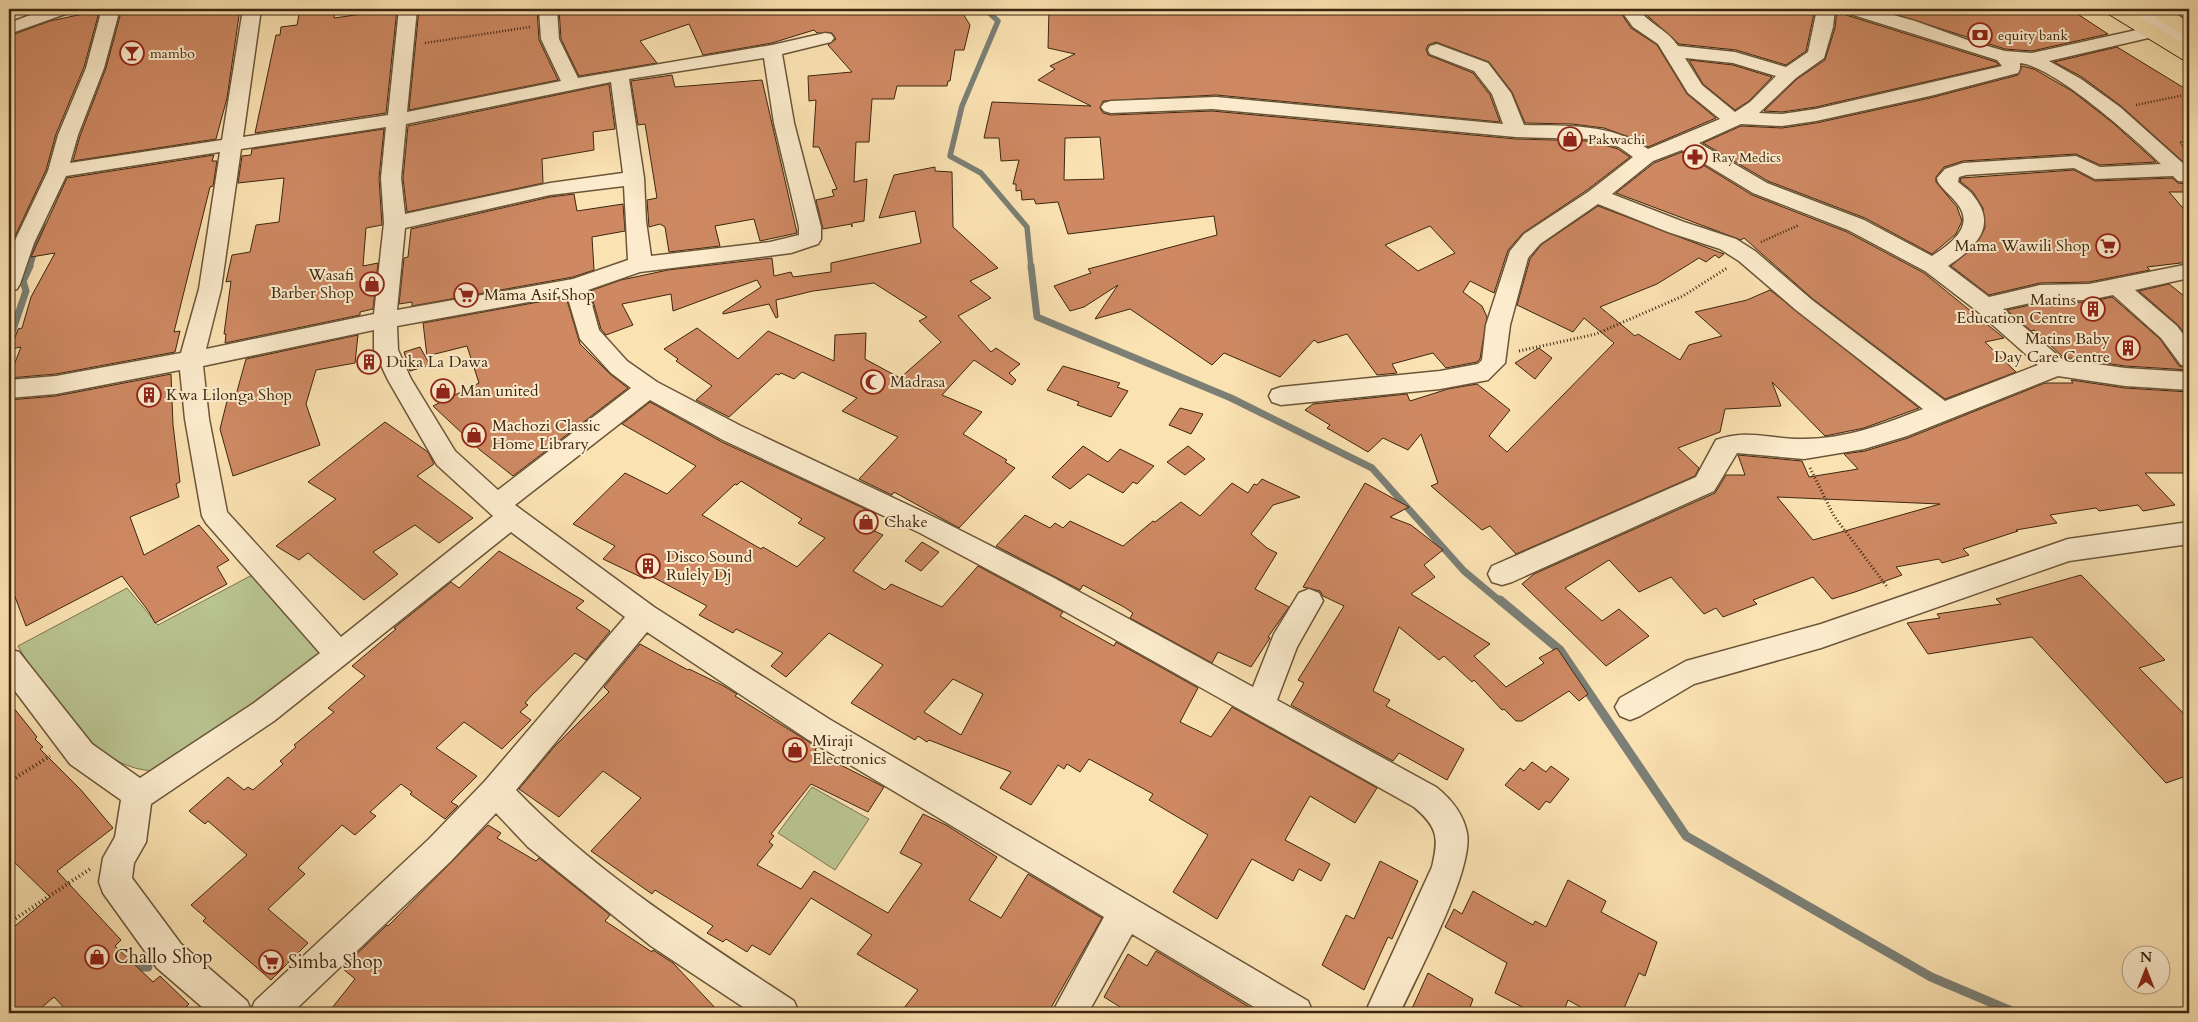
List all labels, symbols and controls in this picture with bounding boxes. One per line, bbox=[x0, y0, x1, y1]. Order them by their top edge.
bank icon: equity bank bbox=[1967, 22, 1993, 48]
place label: equity bank bbox=[1998, 26, 2069, 45]
bar icon: mambo bbox=[119, 40, 145, 66]
place label: mambo bbox=[150, 44, 195, 63]
shop icon: Pakwachi bbox=[1557, 126, 1583, 152]
place label: Pakwachi bbox=[1588, 130, 1645, 149]
pharmacy icon: Ray Medics bbox=[1682, 144, 1708, 170]
place label: Ray Medics bbox=[1712, 148, 1781, 167]
supermarket icon: Mama Wawili Shop bbox=[2095, 233, 2121, 259]
place label: Mama Wawili Shop bbox=[1955, 235, 2090, 257]
place label: Wasafi Barber Shop bbox=[270, 264, 354, 304]
shop icon: Wasafi Barber Shop bbox=[359, 271, 385, 297]
supermarket icon: Mama Asif Shop bbox=[453, 282, 479, 308]
place label: Mama Asif Shop bbox=[484, 284, 595, 306]
place label: Matins Education Centre bbox=[1956, 289, 2076, 329]
building icon: Matins Education Centre bbox=[2080, 296, 2106, 322]
place label: Matins Baby Day Care Centre bbox=[1994, 328, 2111, 368]
building icon: Matins Baby Day Care Centre bbox=[2115, 335, 2141, 361]
building icon: Duka La Dawa bbox=[356, 349, 382, 375]
place label: Duka La Dawa bbox=[386, 351, 488, 373]
mosque icon: Madrasa bbox=[860, 369, 886, 395]
place label: Madrasa bbox=[890, 371, 946, 393]
shop icon: Man united bbox=[430, 378, 456, 404]
place label: Man united bbox=[460, 380, 539, 402]
building icon: Kwa Lilonga Shop bbox=[136, 382, 162, 408]
place label: Kwa Lilonga Shop bbox=[166, 384, 292, 406]
place label: Machozi Classic Home Library bbox=[492, 415, 600, 455]
shop icon: Machozi Classic Home Library bbox=[461, 422, 487, 448]
shop icon: Chake bbox=[853, 509, 879, 535]
place label: Chake bbox=[884, 511, 928, 533]
place label: Disco Sound Rulely Dj bbox=[666, 546, 753, 586]
building icon: Disco Sound Rulely Dj bbox=[635, 553, 661, 579]
place label: Miraji Electronics bbox=[812, 730, 886, 770]
shop icon: Miraji Electronics bbox=[782, 737, 808, 763]
shop icon: Challo Shop bbox=[84, 944, 110, 970]
place label: Challo Shop bbox=[114, 944, 213, 970]
north arrow bbox=[2120, 944, 2170, 994]
text: N bbox=[2140, 948, 2152, 967]
supermarket icon: Simba Shop bbox=[258, 949, 284, 975]
place label: Simba Shop bbox=[288, 949, 383, 975]

